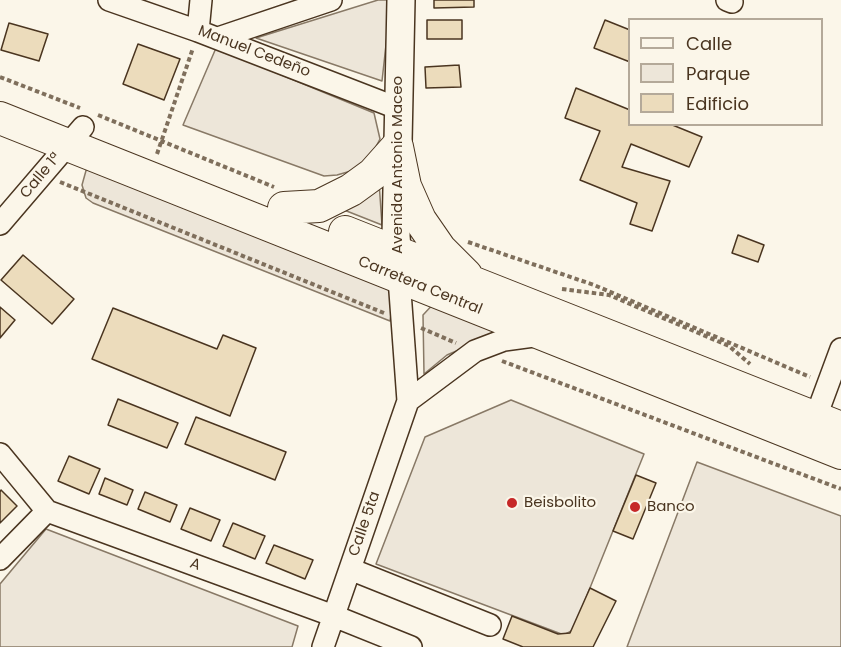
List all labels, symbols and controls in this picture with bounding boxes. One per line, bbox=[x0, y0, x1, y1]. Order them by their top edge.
legend bbox=[628, 18, 823, 126]
street label: Manuel Cedeño bbox=[195, 22, 313, 82]
text: Calle bbox=[686, 31, 732, 56]
text: Parque bbox=[686, 61, 750, 86]
street label: Avenida Antonio Maceo bbox=[389, 76, 407, 254]
text: Edificio bbox=[686, 91, 749, 116]
street label: Calle 1ª bbox=[17, 150, 65, 202]
street label: Carretera Central bbox=[355, 253, 485, 319]
street label: Calle 5ta bbox=[346, 489, 384, 559]
place label: Beisbolito bbox=[524, 494, 596, 512]
marker: Beisbolito bbox=[505, 496, 519, 510]
place label: Banco bbox=[647, 498, 695, 516]
marker: Banco bbox=[628, 500, 642, 514]
street label: A bbox=[187, 555, 203, 575]

